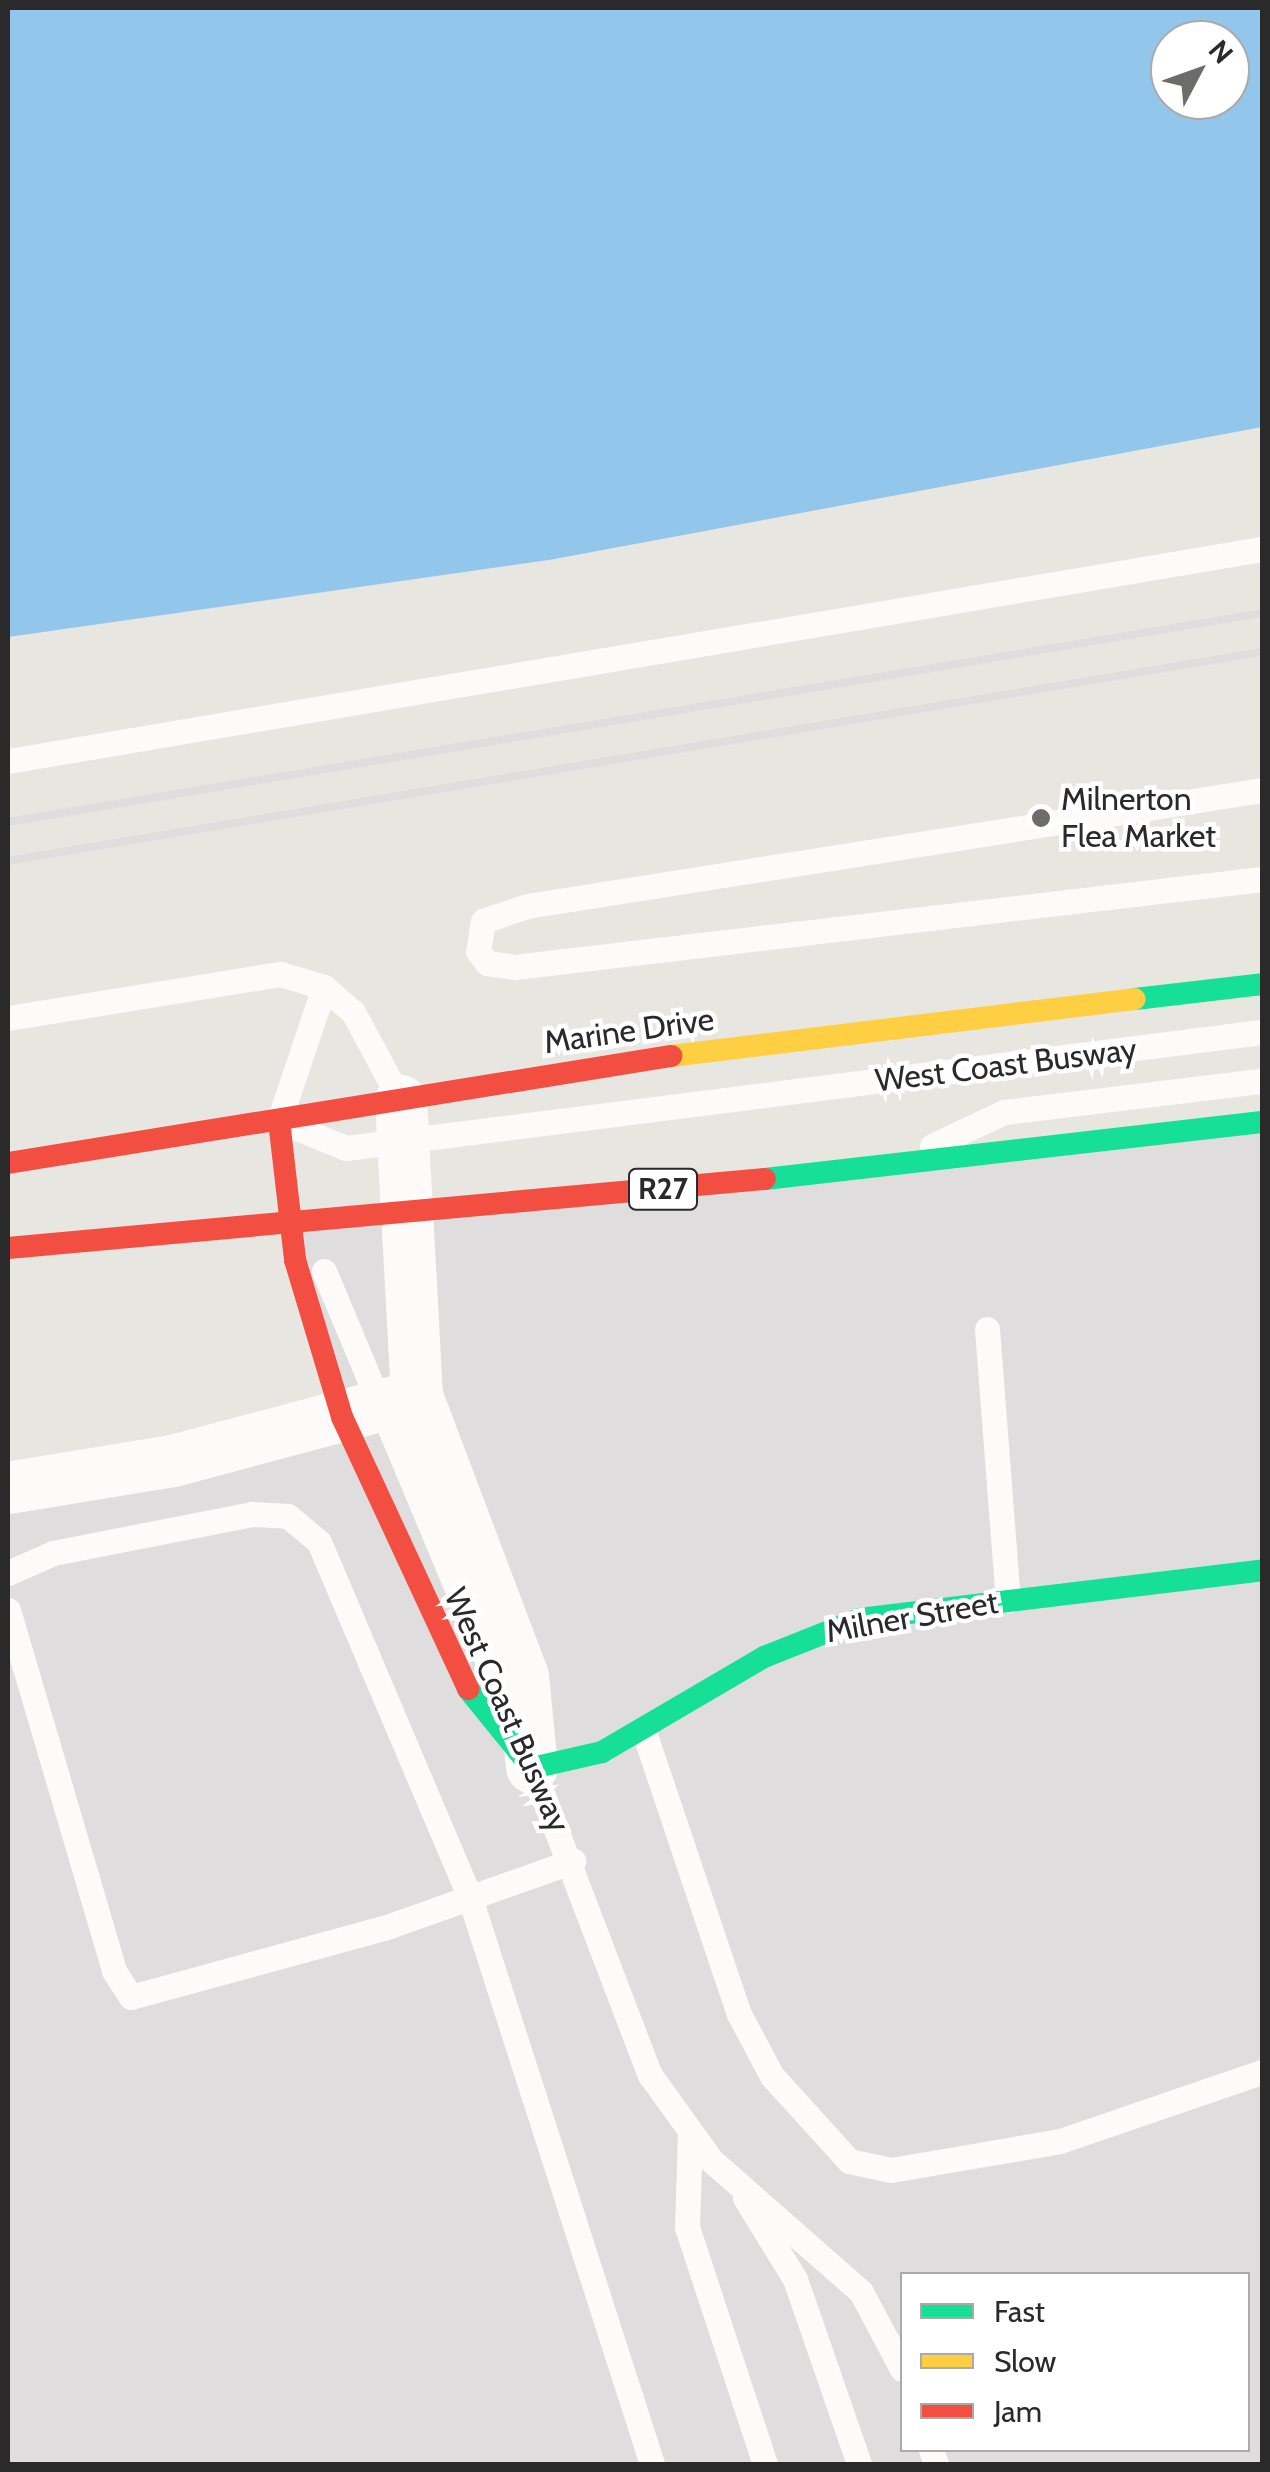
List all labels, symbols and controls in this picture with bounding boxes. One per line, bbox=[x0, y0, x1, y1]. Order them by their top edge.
north arrow bbox=[1150, 20, 1250, 120]
text: N bbox=[1202, 33, 1240, 70]
place label: Milnerton Flea Market bbox=[1061, 781, 1216, 856]
marker: Milnerton Flea Market bbox=[1030, 807, 1052, 829]
street label: Marine Drive bbox=[542, 1000, 716, 1062]
street label: West Coast Busway bbox=[873, 1030, 1139, 1100]
road number: R27 bbox=[628, 1164, 698, 1214]
street label: West Coast Busway bbox=[436, 1582, 578, 1838]
street label: Milner Street bbox=[823, 1583, 1001, 1651]
legend bbox=[900, 2272, 1250, 2452]
text: Fast bbox=[994, 2293, 1045, 2330]
text: Slow bbox=[994, 2343, 1056, 2380]
text: Jam bbox=[994, 2393, 1042, 2430]

